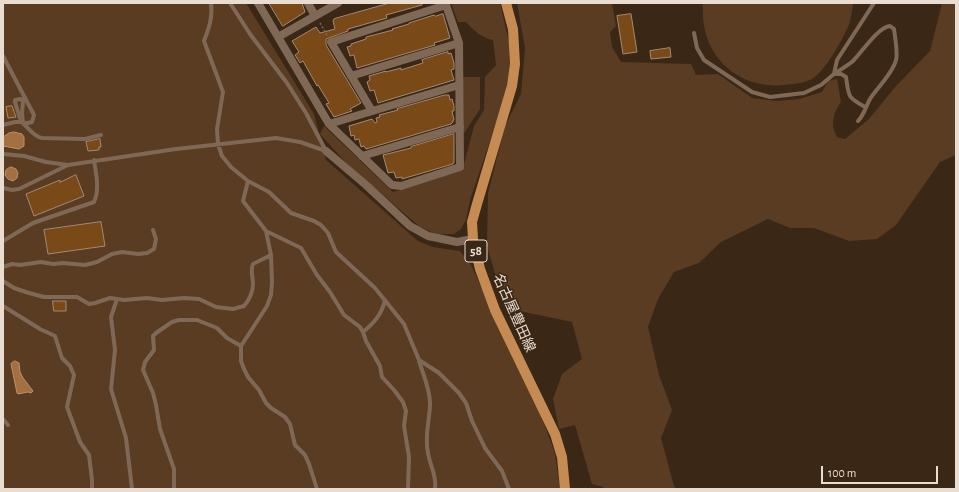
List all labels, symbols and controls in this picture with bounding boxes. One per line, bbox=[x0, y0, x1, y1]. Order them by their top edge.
road number: 58 bbox=[465, 240, 487, 262]
street label: 名古屋豊田線 bbox=[489, 271, 539, 355]
scale bar bbox=[823, 458, 940, 484]
text: 100 m bbox=[828, 467, 856, 479]

